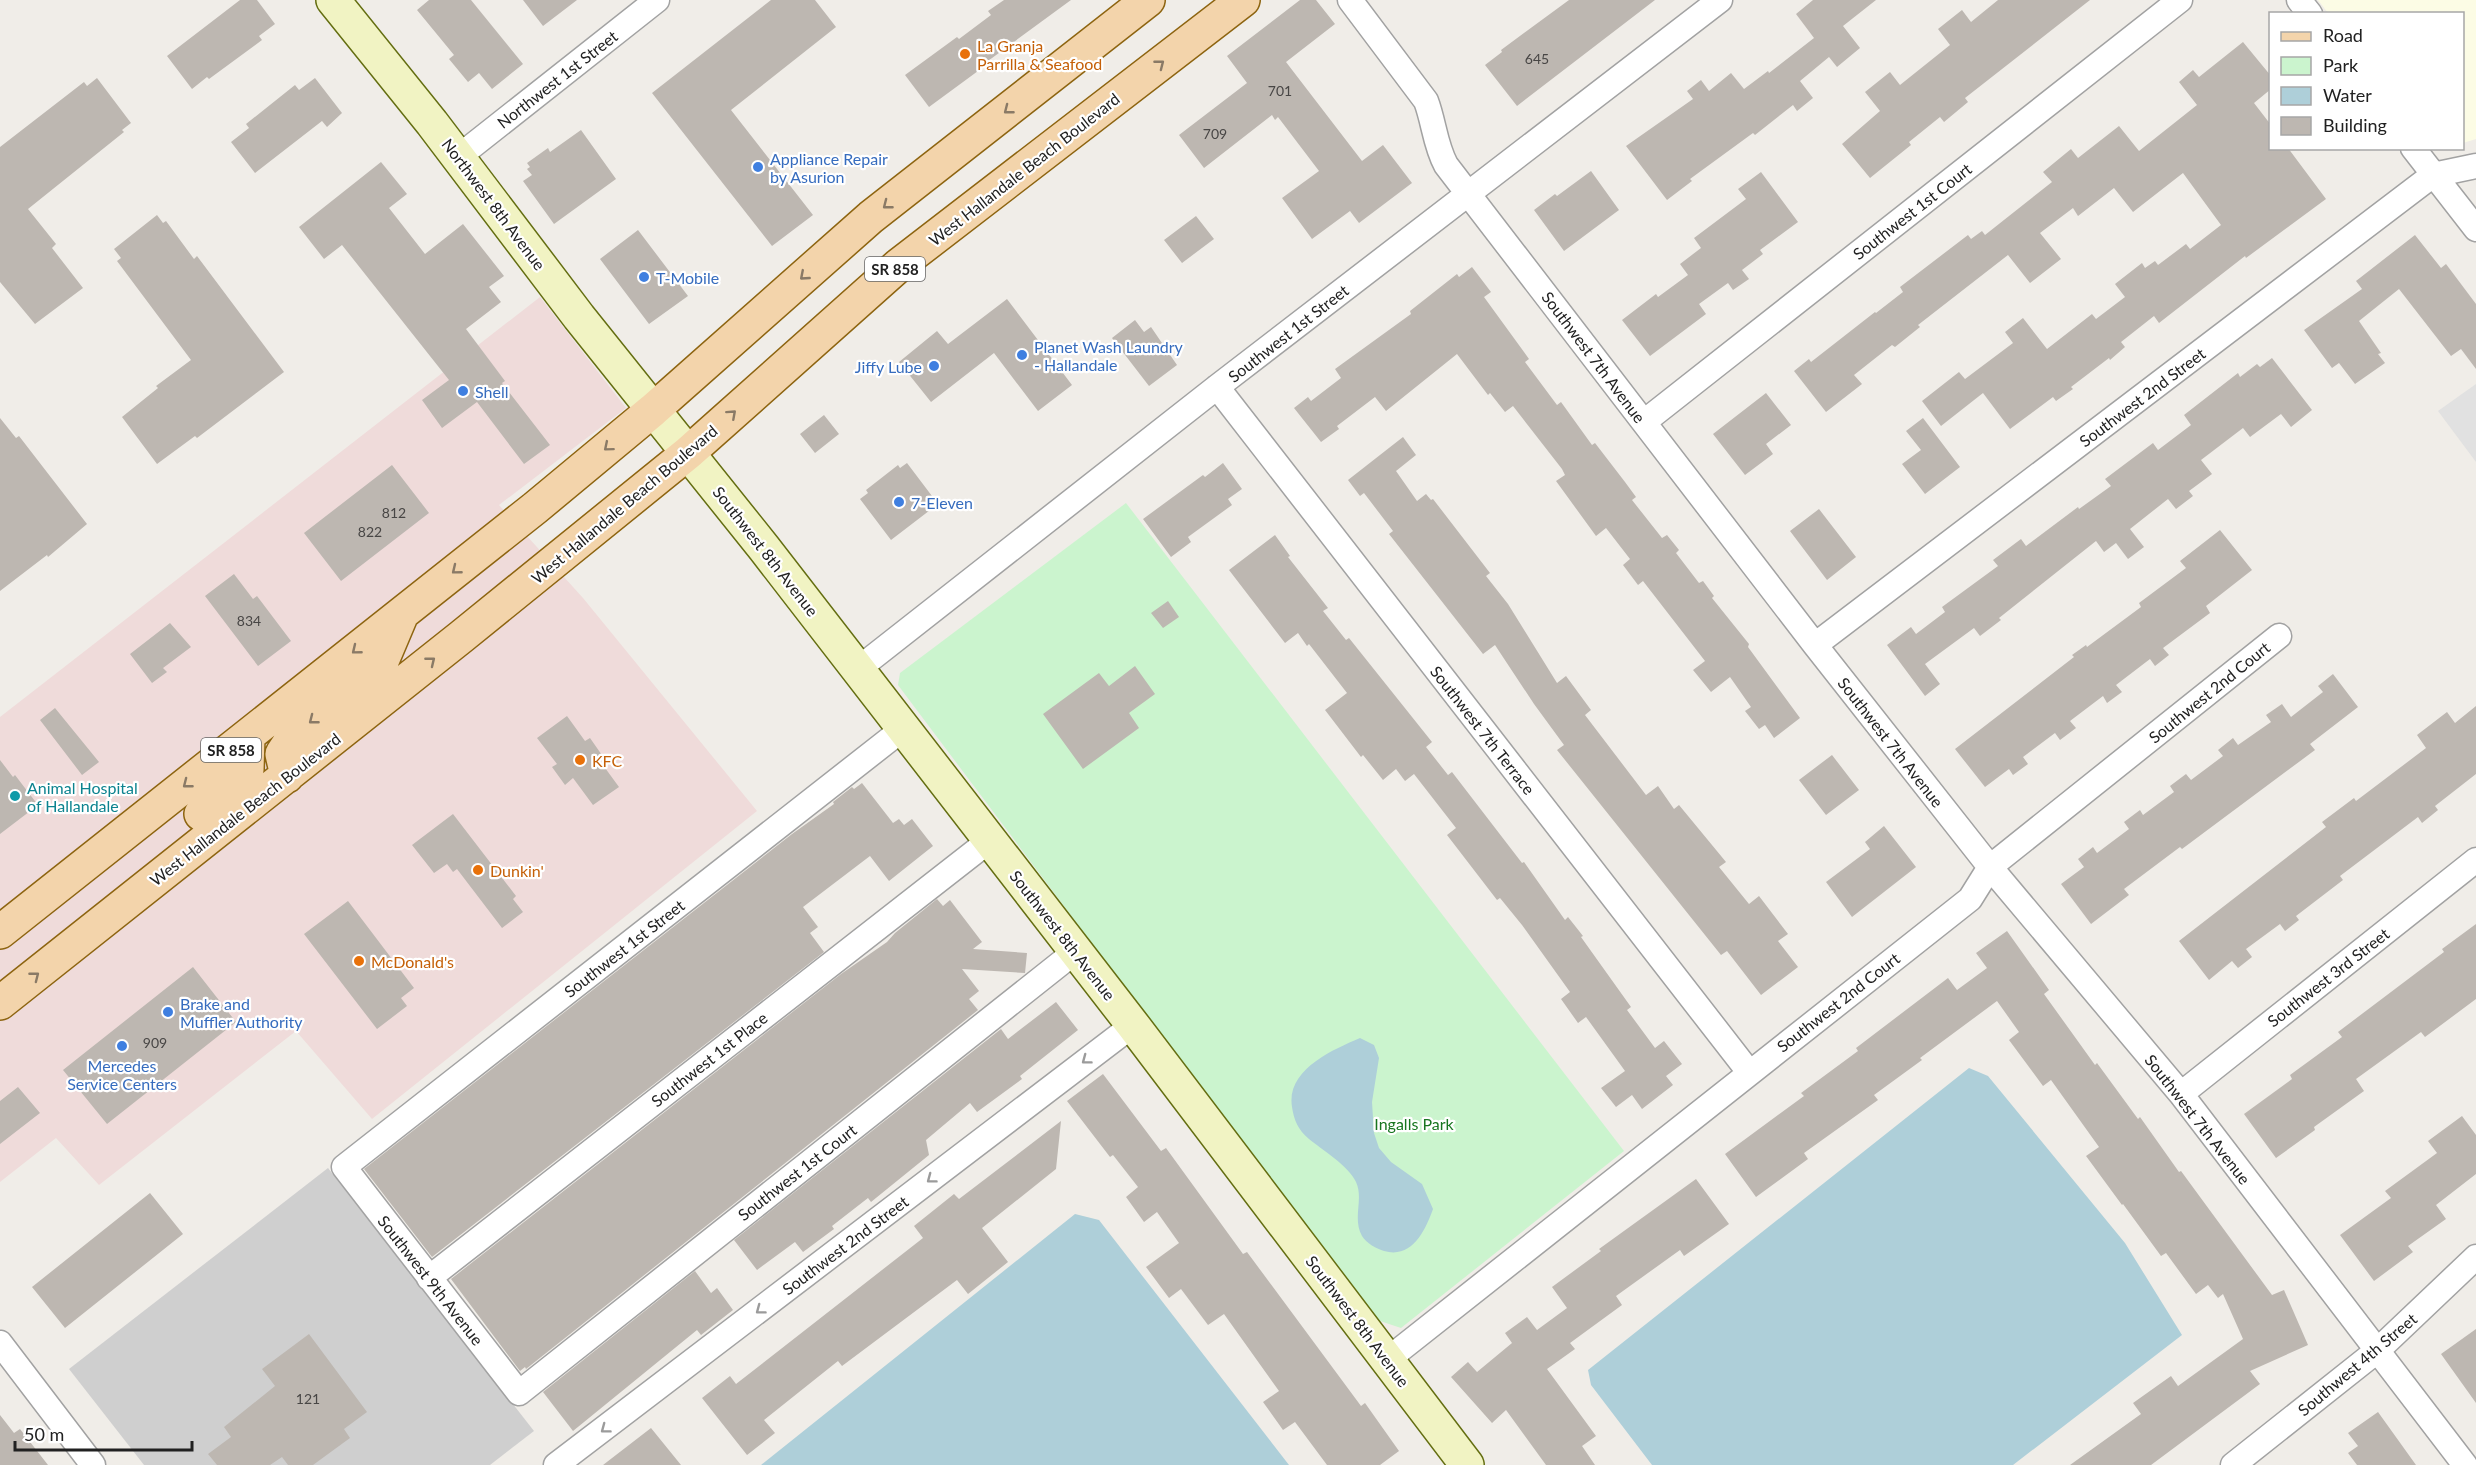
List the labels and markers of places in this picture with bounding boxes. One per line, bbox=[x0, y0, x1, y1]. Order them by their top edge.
place label: La Granja Parrilla & Seafood bbox=[977, 36, 1102, 73]
marker: La Granja Parrilla & Seafood bbox=[958, 47, 972, 61]
place label: Appliance Repair by Asurion bbox=[770, 149, 888, 186]
marker: Appliance Repair by Asurion bbox=[751, 160, 765, 174]
place label: T-Mobile bbox=[656, 268, 719, 287]
marker: T-Mobile bbox=[637, 270, 651, 284]
place label: Planet Wash Laundry - Hallandale bbox=[1034, 337, 1184, 374]
marker: Planet Wash Laundry - Hallandale bbox=[1015, 348, 1029, 362]
place label: Jiffy Lube bbox=[855, 357, 922, 376]
marker: Jiffy Lube bbox=[927, 359, 941, 373]
place label: Shell bbox=[475, 382, 508, 401]
marker: Shell bbox=[456, 384, 470, 398]
place label: 7-Eleven bbox=[911, 493, 973, 512]
marker: 7-Eleven bbox=[892, 495, 906, 509]
place label: KFC bbox=[592, 751, 623, 770]
marker: KFC bbox=[573, 753, 587, 767]
place label: Animal Hospital of Hallandale bbox=[27, 778, 138, 815]
marker: Animal Hospital of Hallandale bbox=[8, 789, 22, 803]
place label: Dunkin' bbox=[490, 861, 544, 880]
marker: Dunkin' bbox=[471, 863, 485, 877]
place label: McDonald's bbox=[371, 952, 454, 971]
marker: McDonald's bbox=[352, 954, 366, 968]
place label: Brake and Muffler Authority bbox=[180, 994, 303, 1031]
marker: Brake and Muffler Authority bbox=[161, 1005, 175, 1019]
marker: Mercedes Service Centers bbox=[115, 1039, 129, 1053]
place label: Mercedes Service Centers bbox=[67, 1056, 177, 1093]

